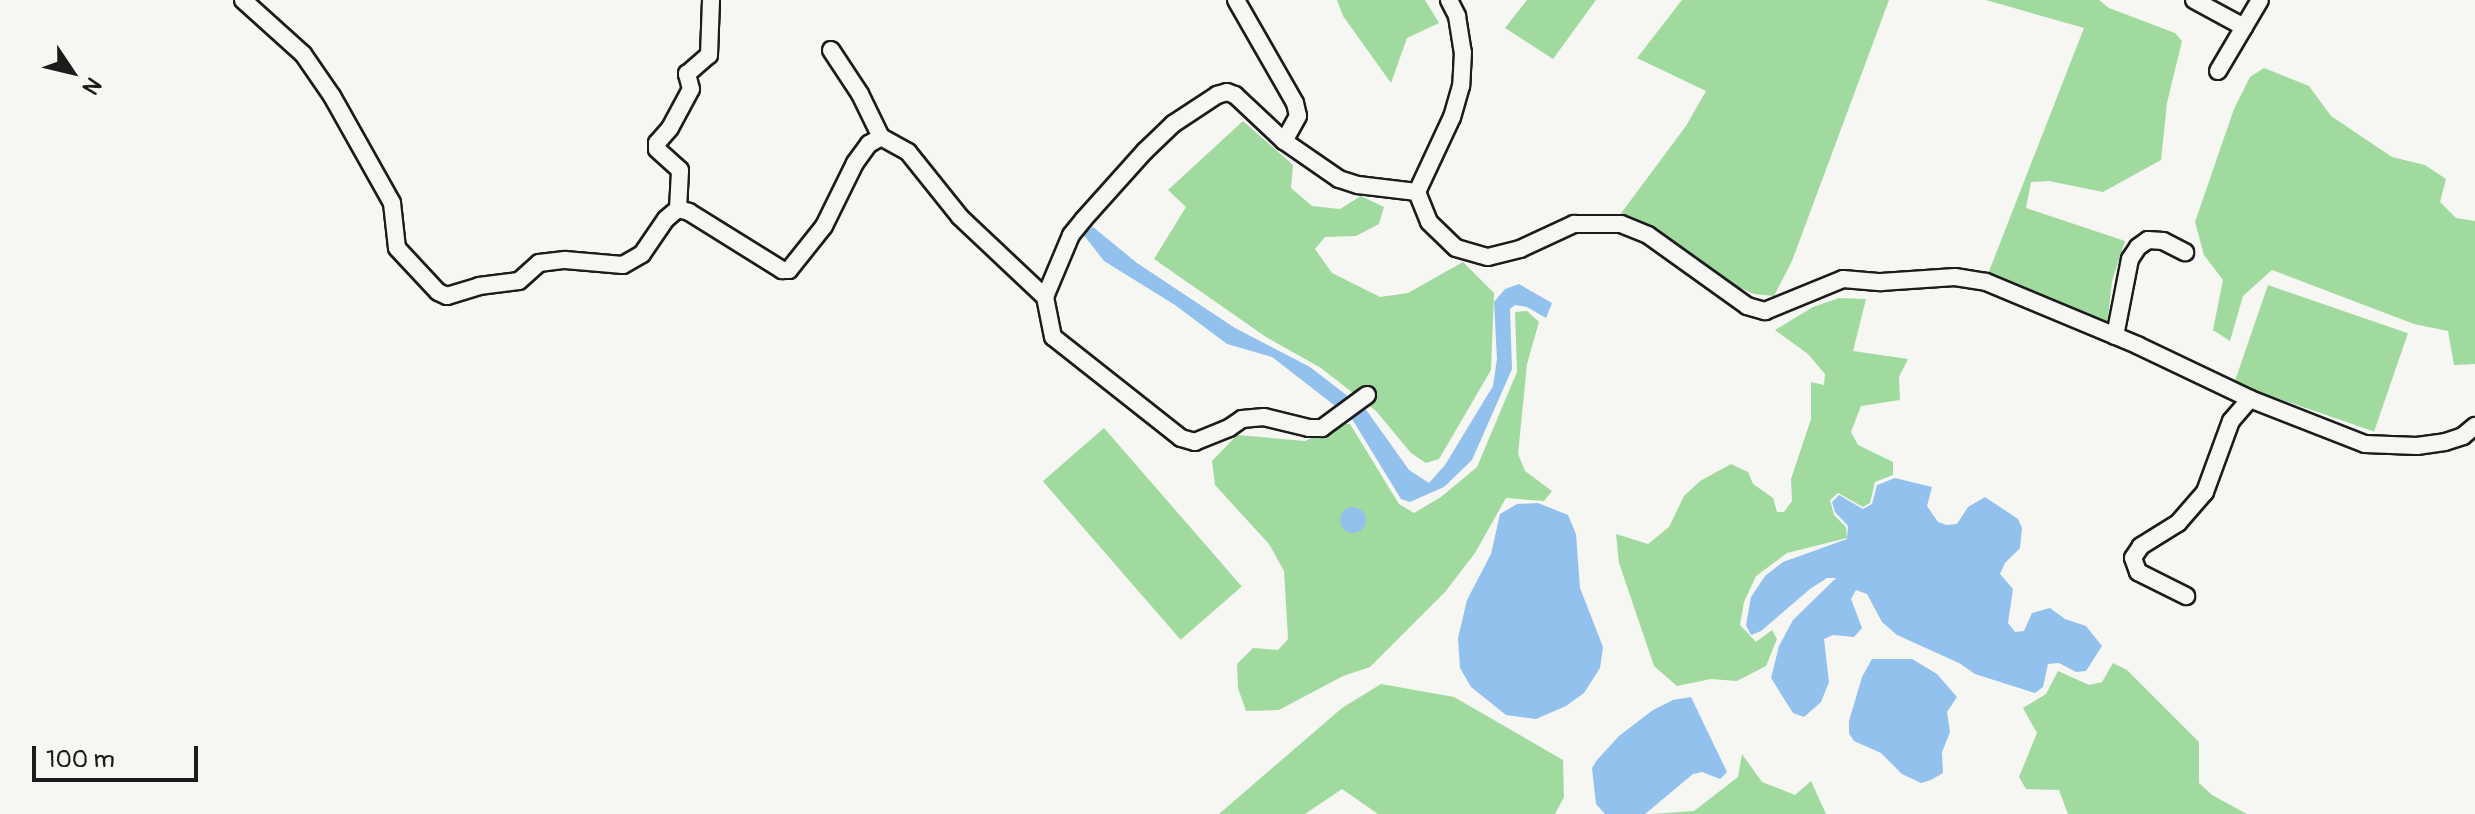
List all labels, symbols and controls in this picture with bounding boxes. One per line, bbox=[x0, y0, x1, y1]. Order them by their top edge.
north arrow bbox=[32, 32, 112, 112]
text: N bbox=[76, 72, 107, 100]
scale bar bbox=[36, 730, 202, 780]
text: 100 m bbox=[46, 745, 115, 774]

